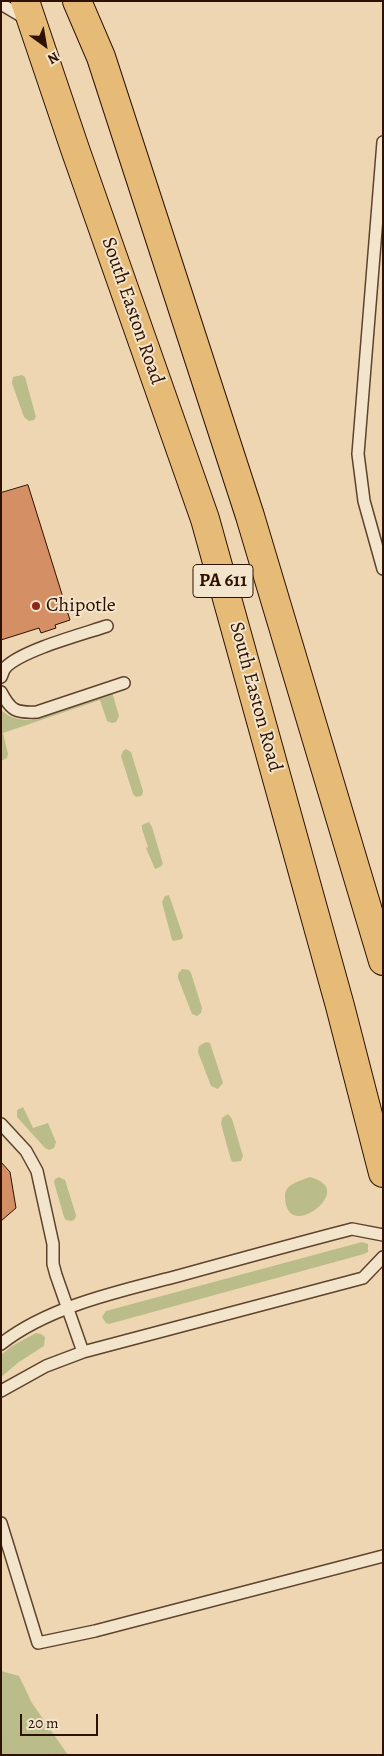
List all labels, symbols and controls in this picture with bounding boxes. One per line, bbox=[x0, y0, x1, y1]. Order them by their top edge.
north arrow bbox=[20, 20, 70, 70]
text: N bbox=[44, 47, 63, 69]
street label: South Easton Road bbox=[96, 234, 168, 388]
road number: PA 611 bbox=[193, 564, 253, 598]
place label: Chipotle bbox=[46, 594, 116, 618]
marker: Chipotle bbox=[30, 600, 42, 612]
street label: South Easton Road bbox=[223, 619, 287, 775]
scale bar bbox=[22, 1704, 100, 1736]
text: 20 m bbox=[28, 1713, 59, 1733]

